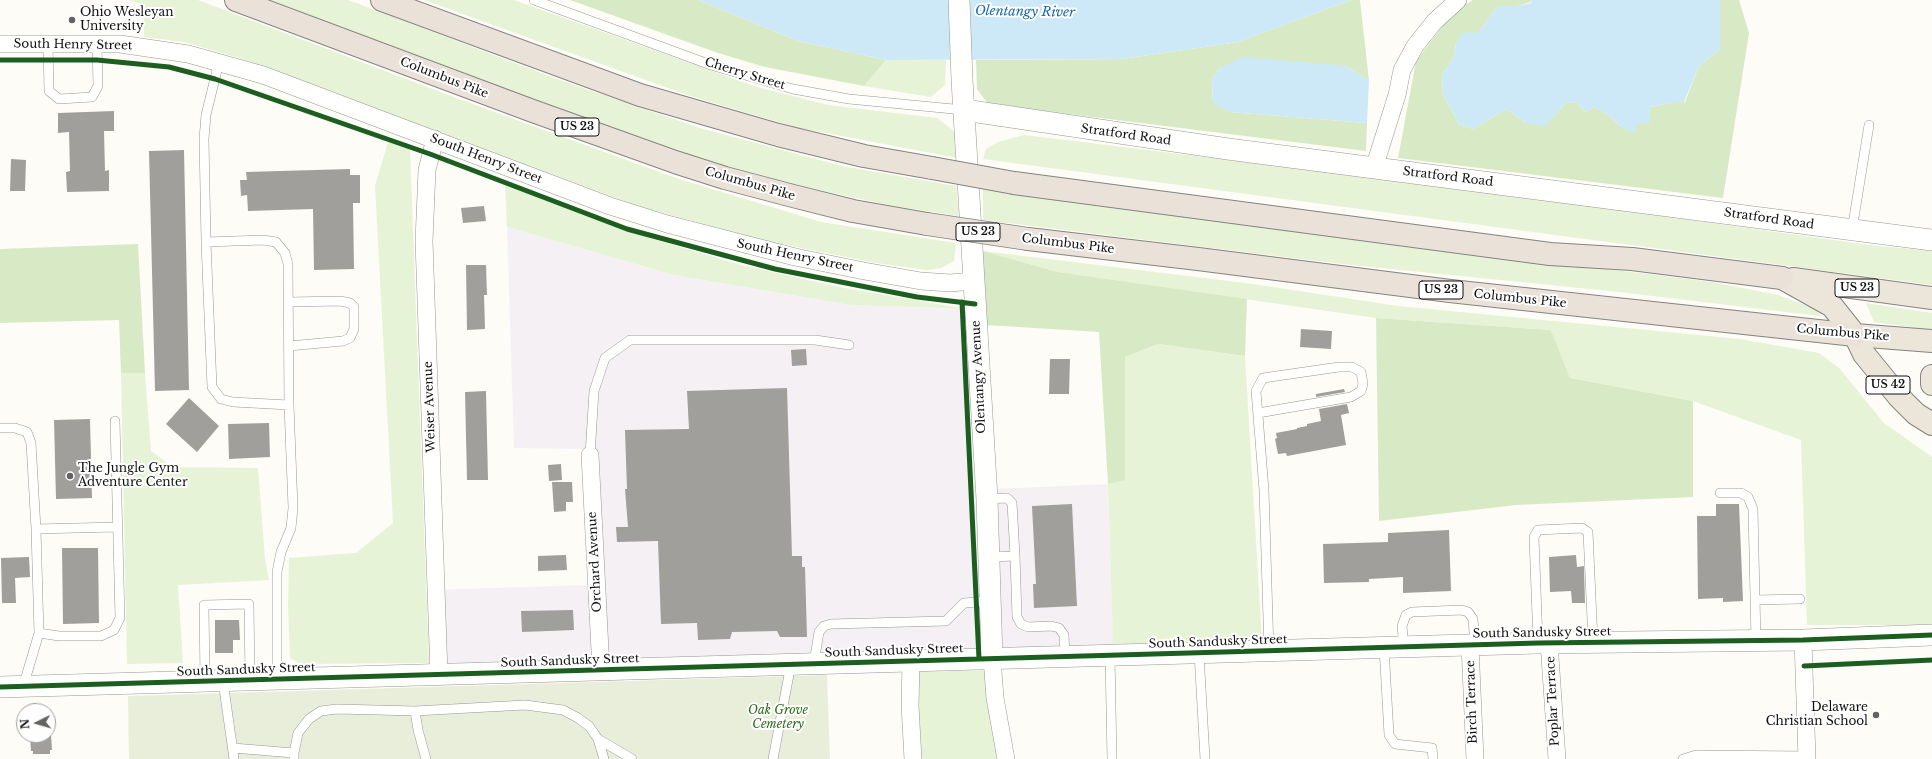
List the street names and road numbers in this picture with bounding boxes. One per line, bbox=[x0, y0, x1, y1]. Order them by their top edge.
street label: South Henry Street bbox=[14, 37, 132, 53]
street label: Columbus Pike bbox=[398, 55, 490, 101]
street label: Cherry Street bbox=[703, 55, 787, 93]
road number: US 23 bbox=[555, 118, 599, 136]
street label: Stratford Road bbox=[1080, 122, 1172, 148]
street label: South Henry Street bbox=[428, 131, 544, 187]
street label: Columbus Pike bbox=[703, 164, 797, 204]
street label: Stratford Road bbox=[1402, 164, 1494, 190]
street label: Stratford Road bbox=[1723, 206, 1815, 232]
road number: US 23 bbox=[956, 223, 1000, 241]
street label: Columbus Pike bbox=[1021, 231, 1115, 257]
street label: South Henry Street bbox=[735, 237, 855, 275]
road number: US 23 bbox=[1835, 279, 1879, 297]
road number: US 23 bbox=[1419, 281, 1463, 299]
street label: Columbus Pike bbox=[1473, 287, 1567, 311]
street label: Olentangy Avenue bbox=[969, 320, 989, 434]
street label: Columbus Pike bbox=[1796, 322, 1890, 344]
street label: Weiser Avenue bbox=[421, 361, 439, 453]
road number: US 42 bbox=[1866, 376, 1910, 394]
street label: Orchard Avenue bbox=[585, 511, 605, 613]
street label: South Sandusky Street bbox=[1473, 625, 1611, 641]
street label: South Sandusky Street bbox=[1148, 632, 1288, 652]
street label: South Sandusky Street bbox=[824, 641, 964, 661]
street label: South Sandusky Street bbox=[500, 651, 640, 671]
street label: Poplar Terrace bbox=[1543, 656, 1563, 746]
street label: South Sandusky Street bbox=[176, 660, 316, 680]
street label: Birch Terrace bbox=[1463, 660, 1481, 744]

